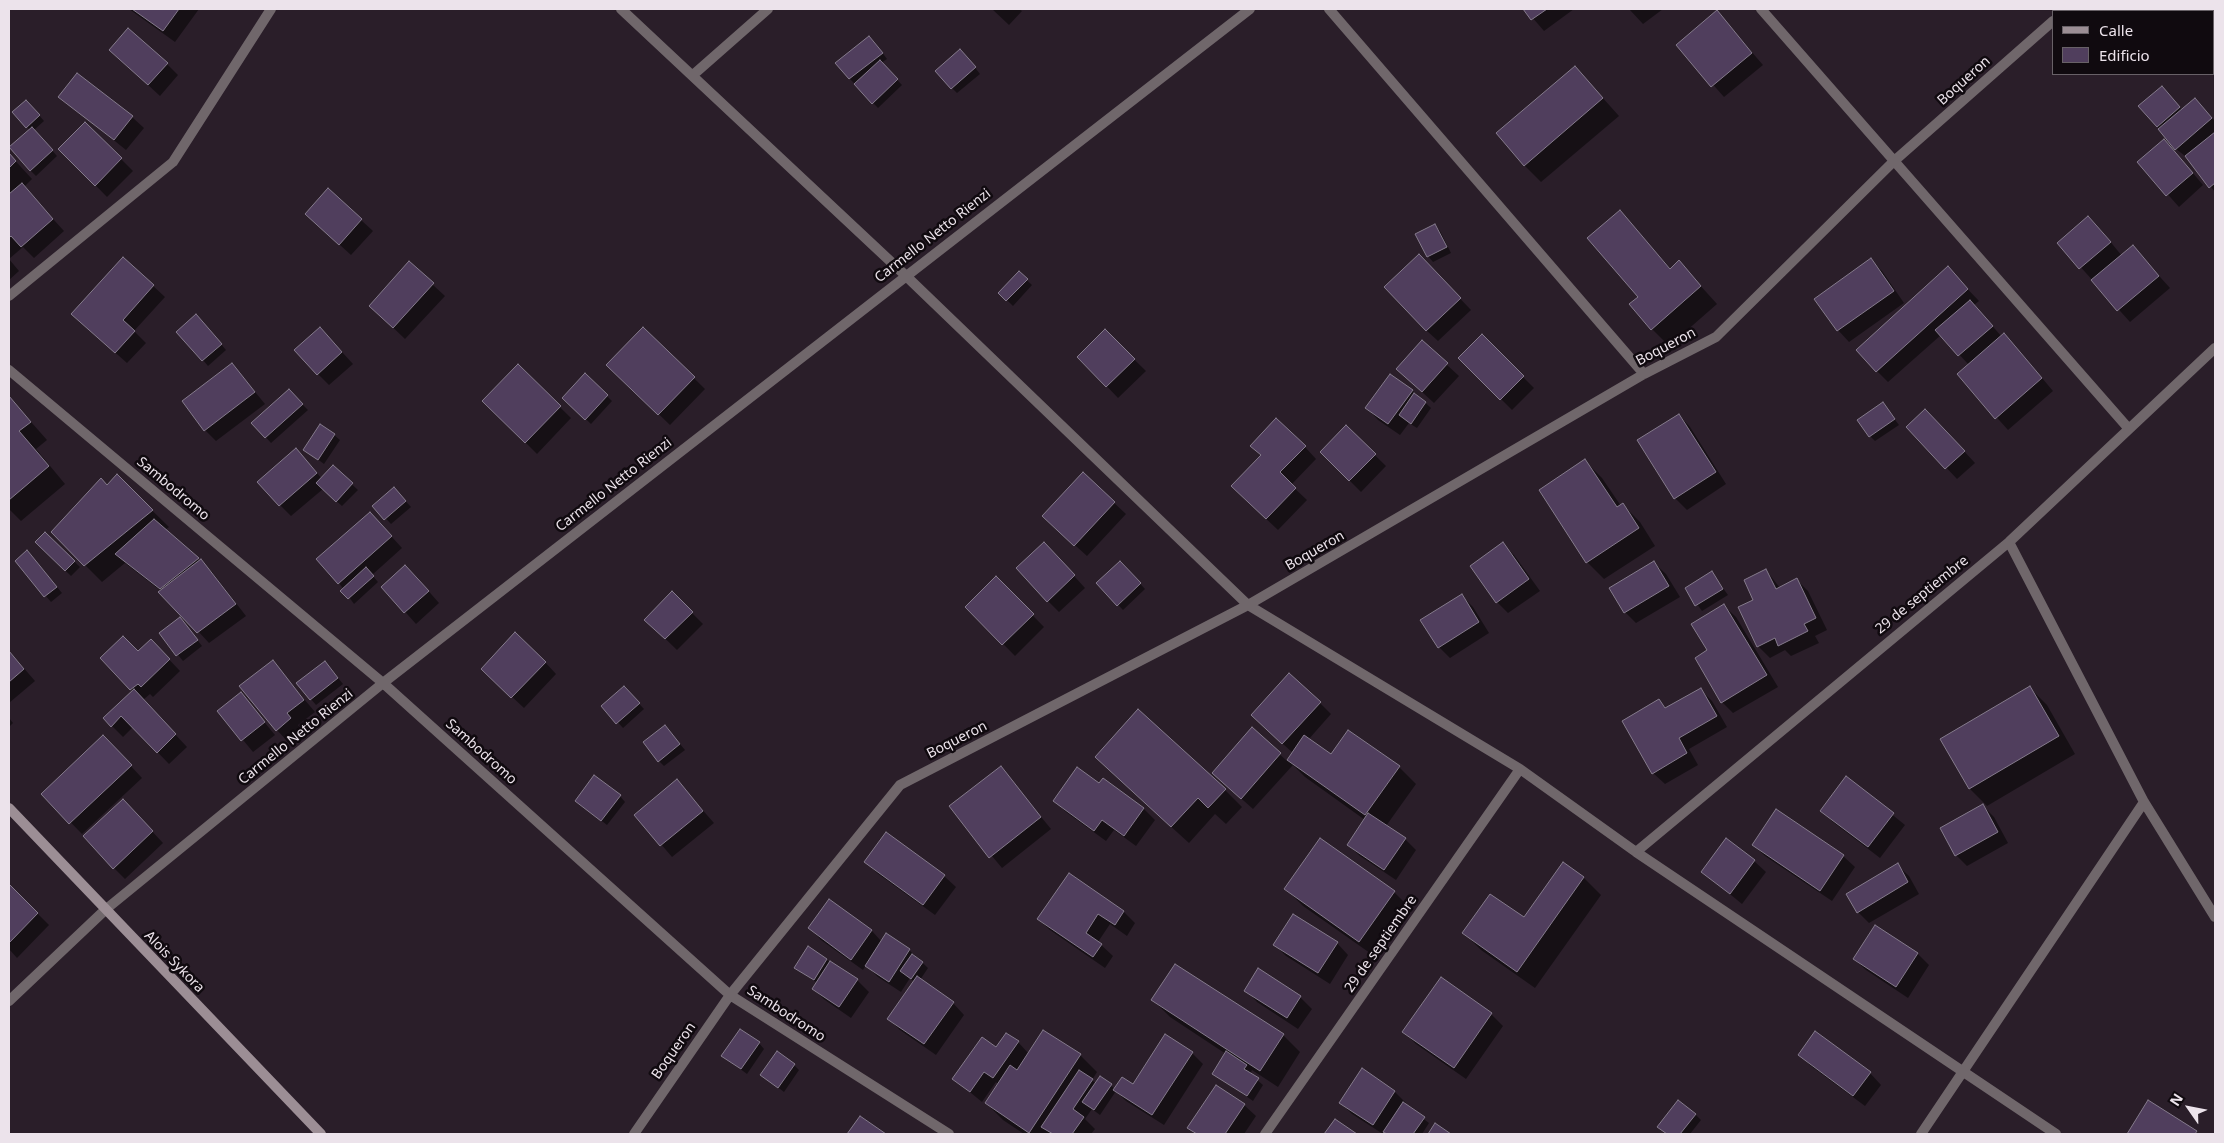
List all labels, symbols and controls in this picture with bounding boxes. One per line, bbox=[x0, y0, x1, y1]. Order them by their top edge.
legend bbox=[2052, 10, 2214, 75]
text: Calle bbox=[2099, 20, 2133, 40]
text: Edificio bbox=[2099, 45, 2150, 65]
street label: Boqueron bbox=[1934, 53, 1994, 109]
street label: Carmello Netto Rienzi bbox=[872, 185, 994, 287]
street label: Boqueron bbox=[1633, 324, 1699, 370]
street label: Carmello Netto Rienzi bbox=[553, 434, 675, 536]
street label: Sambodromo bbox=[133, 454, 213, 524]
street label: Boqueron bbox=[1283, 527, 1347, 575]
street label: 29 de septiembre bbox=[1872, 552, 1972, 638]
street label: Carmello Netto Rienzi bbox=[235, 686, 357, 788]
street label: Sambodromo bbox=[442, 716, 520, 788]
street label: Boqueron bbox=[924, 718, 990, 762]
street label: 29 de septiembre bbox=[1341, 892, 1421, 996]
street label: Alois Sykora bbox=[140, 928, 208, 996]
street label: Sambodromo bbox=[744, 982, 828, 1046]
street label: Boqueron bbox=[648, 1019, 700, 1083]
north arrow bbox=[2164, 1083, 2214, 1133]
text: N bbox=[2165, 1090, 2187, 1110]

